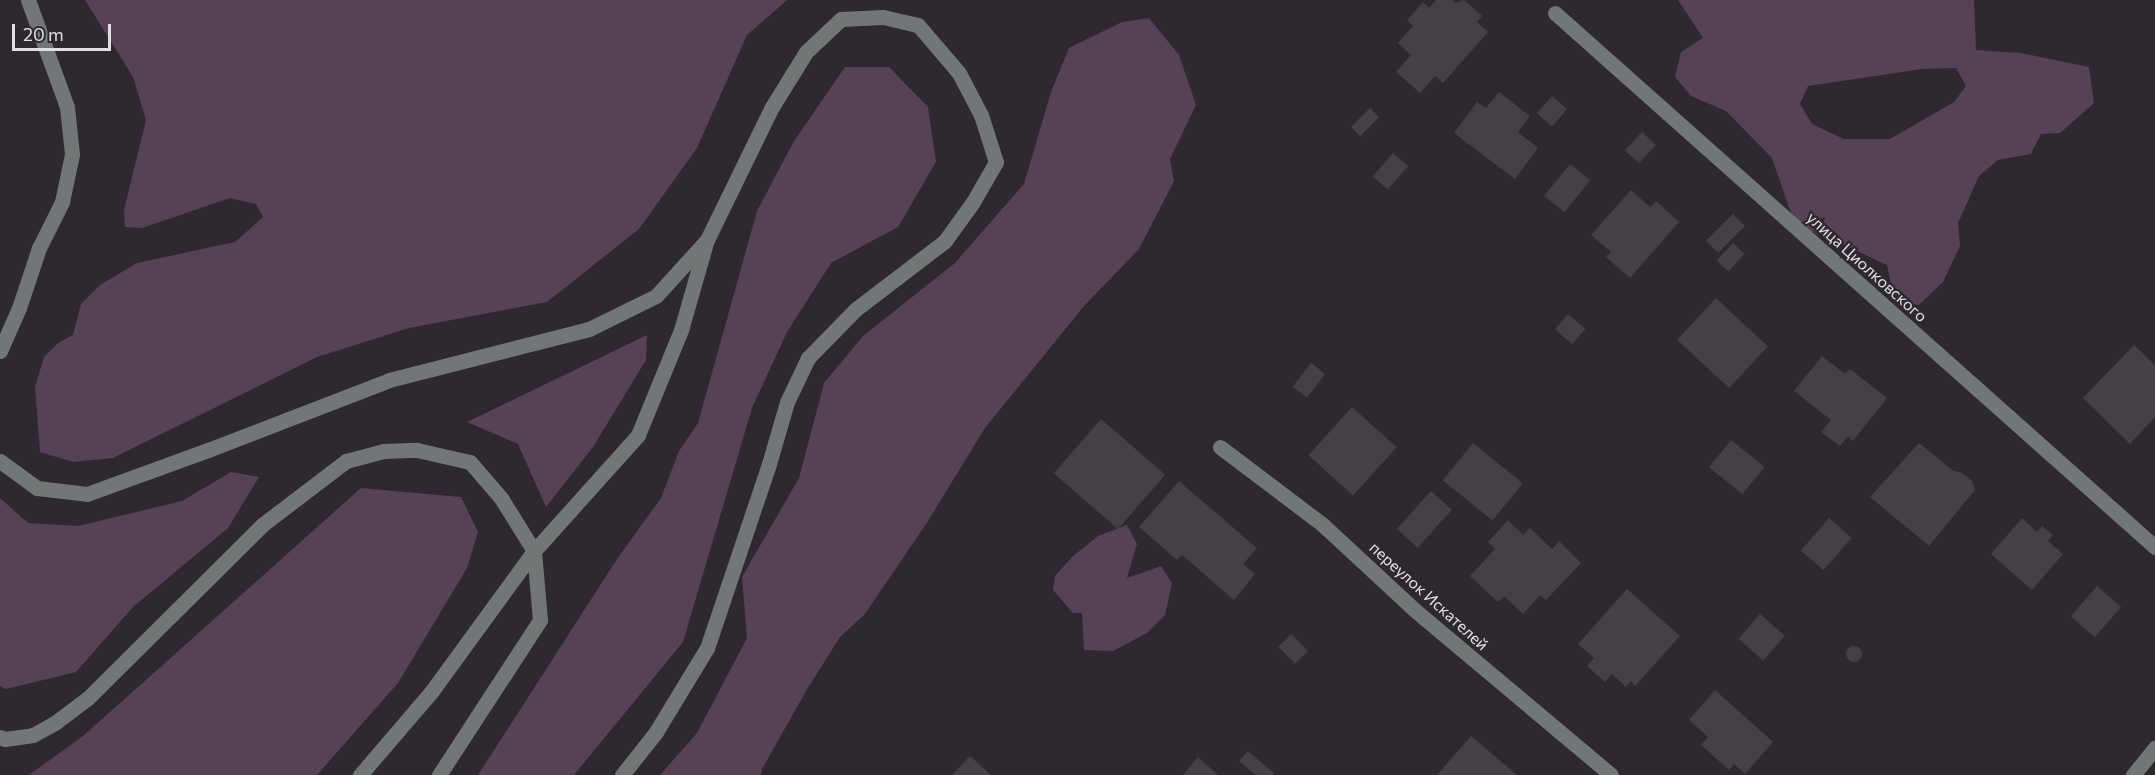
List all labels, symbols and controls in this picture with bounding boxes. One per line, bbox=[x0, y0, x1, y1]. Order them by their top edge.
scale bar bbox=[15, 12, 114, 50]
text: 20 m bbox=[23, 23, 64, 45]
street label: улица Циолковского bbox=[1803, 208, 1931, 326]
street label: переулок Искателей bbox=[1366, 538, 1492, 654]

